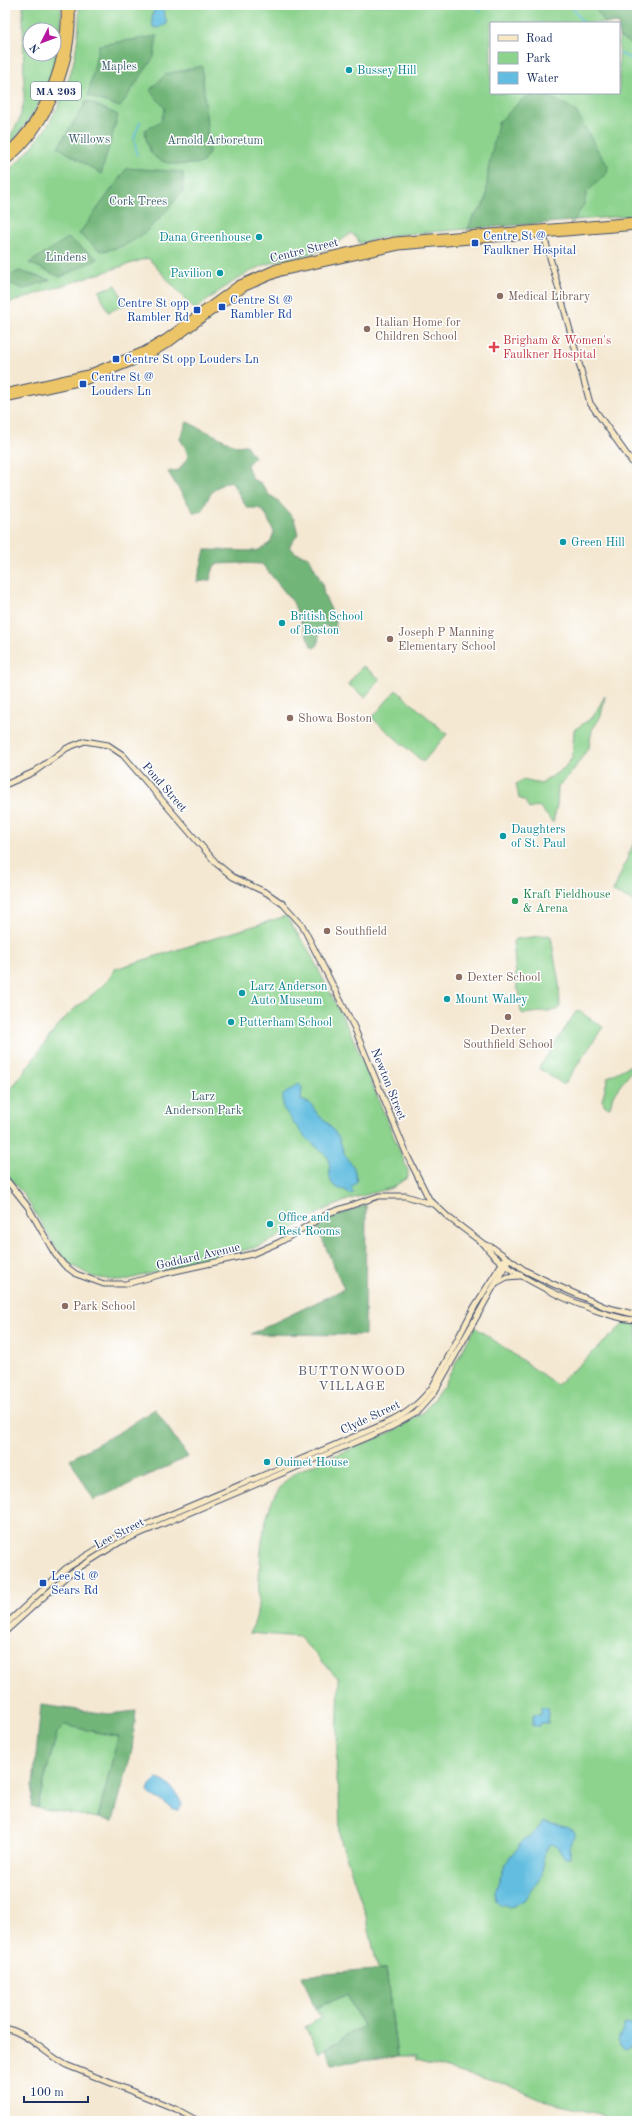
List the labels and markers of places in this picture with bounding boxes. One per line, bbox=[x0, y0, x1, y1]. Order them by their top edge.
marker: Bussey Hill bbox=[344, 65, 354, 75]
place label: Bussey Hill bbox=[357, 65, 417, 77]
place label: Centre St @ Faulkner Hospital bbox=[483, 231, 576, 257]
place label: Dana Greenhouse bbox=[159, 232, 251, 244]
marker: Dana Greenhouse bbox=[254, 232, 264, 242]
marker: Centre St @ Faulkner Hospital bbox=[470, 238, 480, 248]
place label: Pavilion bbox=[170, 268, 213, 280]
marker: Pavilion bbox=[215, 268, 225, 278]
marker: Medical Library bbox=[495, 291, 505, 301]
place label: Medical Library bbox=[508, 291, 591, 303]
place label: Centre St @ Rambler Rd bbox=[230, 295, 293, 321]
place label: Centre St opp Rambler Rd bbox=[118, 298, 189, 324]
marker: Centre St @ Rambler Rd bbox=[217, 302, 227, 312]
marker: Centre St opp Rambler Rd bbox=[192, 305, 202, 315]
place label: Italian Home for Children School bbox=[375, 317, 461, 343]
marker: Italian Home for Children School bbox=[362, 324, 372, 334]
place label: Brigham & Women's Faulkner Hospital bbox=[503, 335, 611, 361]
marker: Brigham & Women's Faulkner Hospital bbox=[488, 341, 500, 353]
marker: Centre St opp Louders Ln bbox=[111, 354, 121, 364]
place label: Centre St opp Louders Ln bbox=[124, 354, 259, 366]
place label: Centre St @ Louders Ln bbox=[91, 372, 154, 398]
marker: Centre St @ Louders Ln bbox=[78, 379, 88, 389]
marker: Green Hill bbox=[558, 537, 568, 547]
place label: Green Hill bbox=[571, 537, 625, 549]
place label: British School of Boston bbox=[290, 611, 363, 637]
marker: British School of Boston bbox=[277, 618, 287, 628]
place label: Joseph P Manning Elementary School bbox=[398, 627, 496, 653]
marker: Joseph P Manning Elementary School bbox=[385, 634, 395, 644]
marker: Showa Boston bbox=[285, 713, 295, 723]
place label: Showa Boston bbox=[298, 713, 373, 725]
place label: Daughters of St. Paul bbox=[511, 824, 566, 850]
marker: Daughters of St. Paul bbox=[498, 831, 508, 841]
place label: Kraft Fieldhouse & Arena bbox=[523, 889, 611, 915]
marker: Kraft Fieldhouse & Arena bbox=[510, 896, 520, 906]
marker: Southfield bbox=[322, 926, 332, 936]
place label: Southfield bbox=[335, 926, 387, 938]
marker: Dexter School bbox=[454, 972, 464, 982]
place label: Dexter School bbox=[467, 972, 540, 984]
place label: Larz Anderson Auto Museum bbox=[250, 981, 328, 1007]
marker: Larz Anderson Auto Museum bbox=[237, 988, 247, 998]
marker: Mount Walley bbox=[442, 994, 452, 1004]
place label: Mount Walley bbox=[455, 994, 528, 1006]
marker: Dexter Southfield School bbox=[503, 1012, 513, 1022]
marker: Putterham School bbox=[226, 1017, 236, 1027]
place label: Putterham School bbox=[239, 1017, 332, 1029]
place label: Dexter Southfield School bbox=[463, 1025, 553, 1051]
place label: Office and Rest Rooms bbox=[278, 1212, 340, 1238]
marker: Office and Rest Rooms bbox=[265, 1219, 275, 1229]
marker: Park School bbox=[60, 1301, 70, 1311]
place label: Park School bbox=[73, 1301, 135, 1313]
marker: Ouimet House bbox=[262, 1457, 272, 1467]
place label: Ouimet House bbox=[275, 1457, 349, 1469]
place label: Lee St @ Sears Rd bbox=[51, 1571, 98, 1597]
marker: Lee St @ Sears Rd bbox=[38, 1578, 48, 1588]

